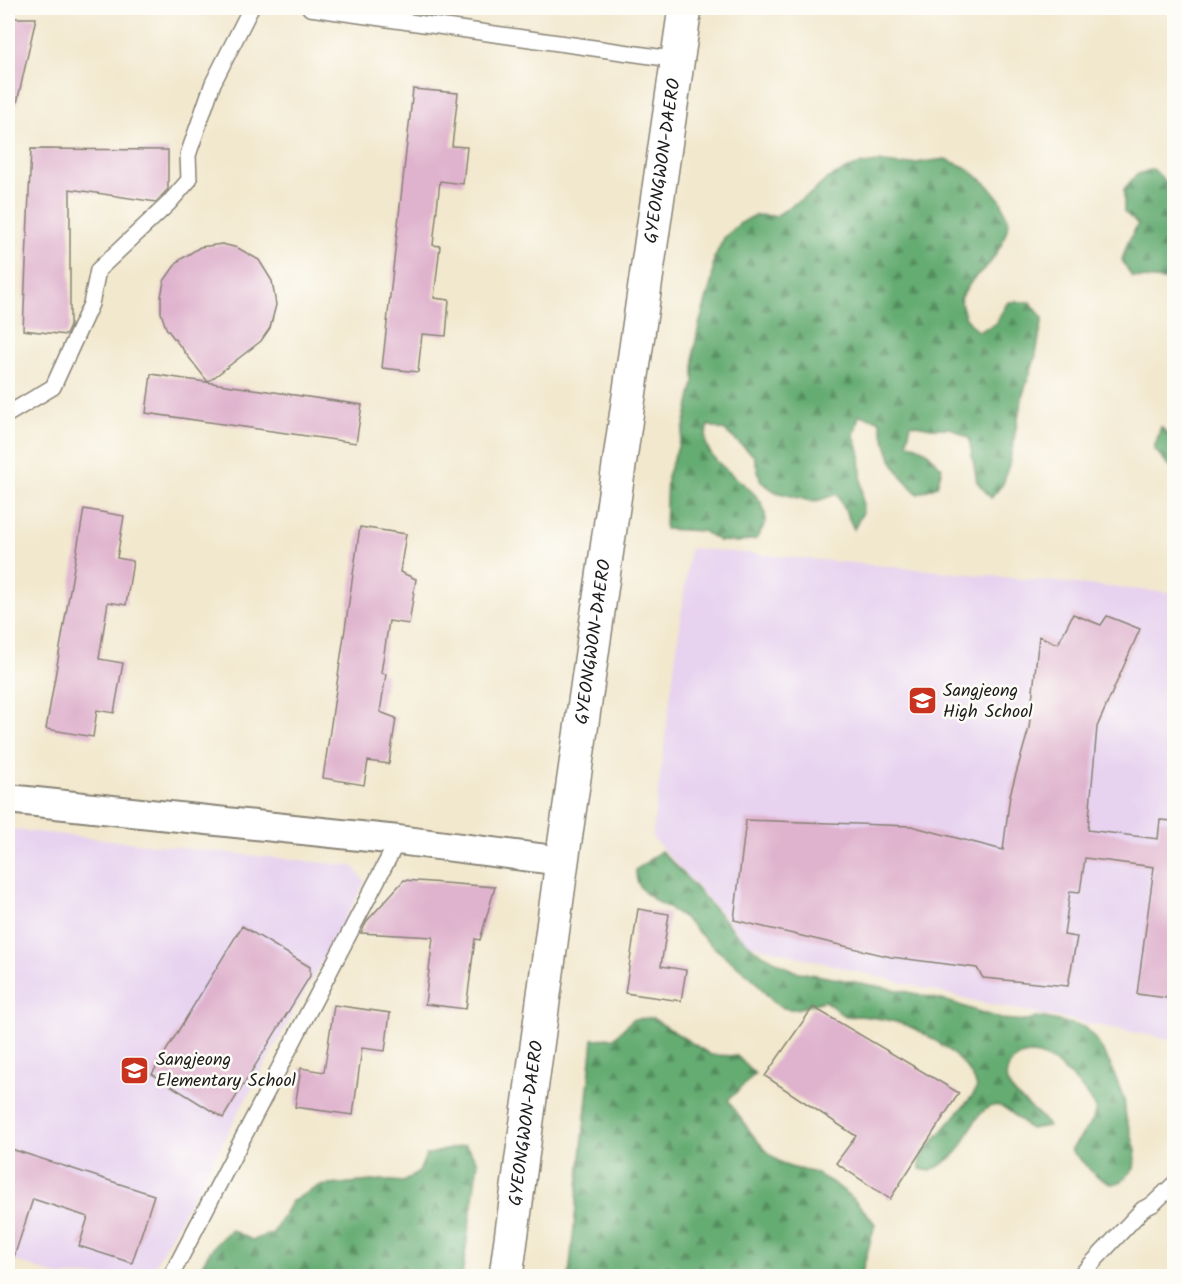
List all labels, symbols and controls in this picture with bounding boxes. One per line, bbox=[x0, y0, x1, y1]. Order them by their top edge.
street label: GYEONGWON-DAERO bbox=[637, 77, 689, 245]
street label: GYEONGWON-DAERO bbox=[567, 558, 620, 726]
place label: Sangjeong High School bbox=[943, 677, 1033, 727]
school or university icon: Sangjeong High School bbox=[906, 685, 938, 717]
street label: GYEONGWON-DAERO bbox=[501, 1039, 552, 1208]
place label: Sangjeong Elementary School bbox=[156, 1046, 297, 1096]
school or university icon: Sangjeong Elementary School bbox=[119, 1054, 151, 1086]

